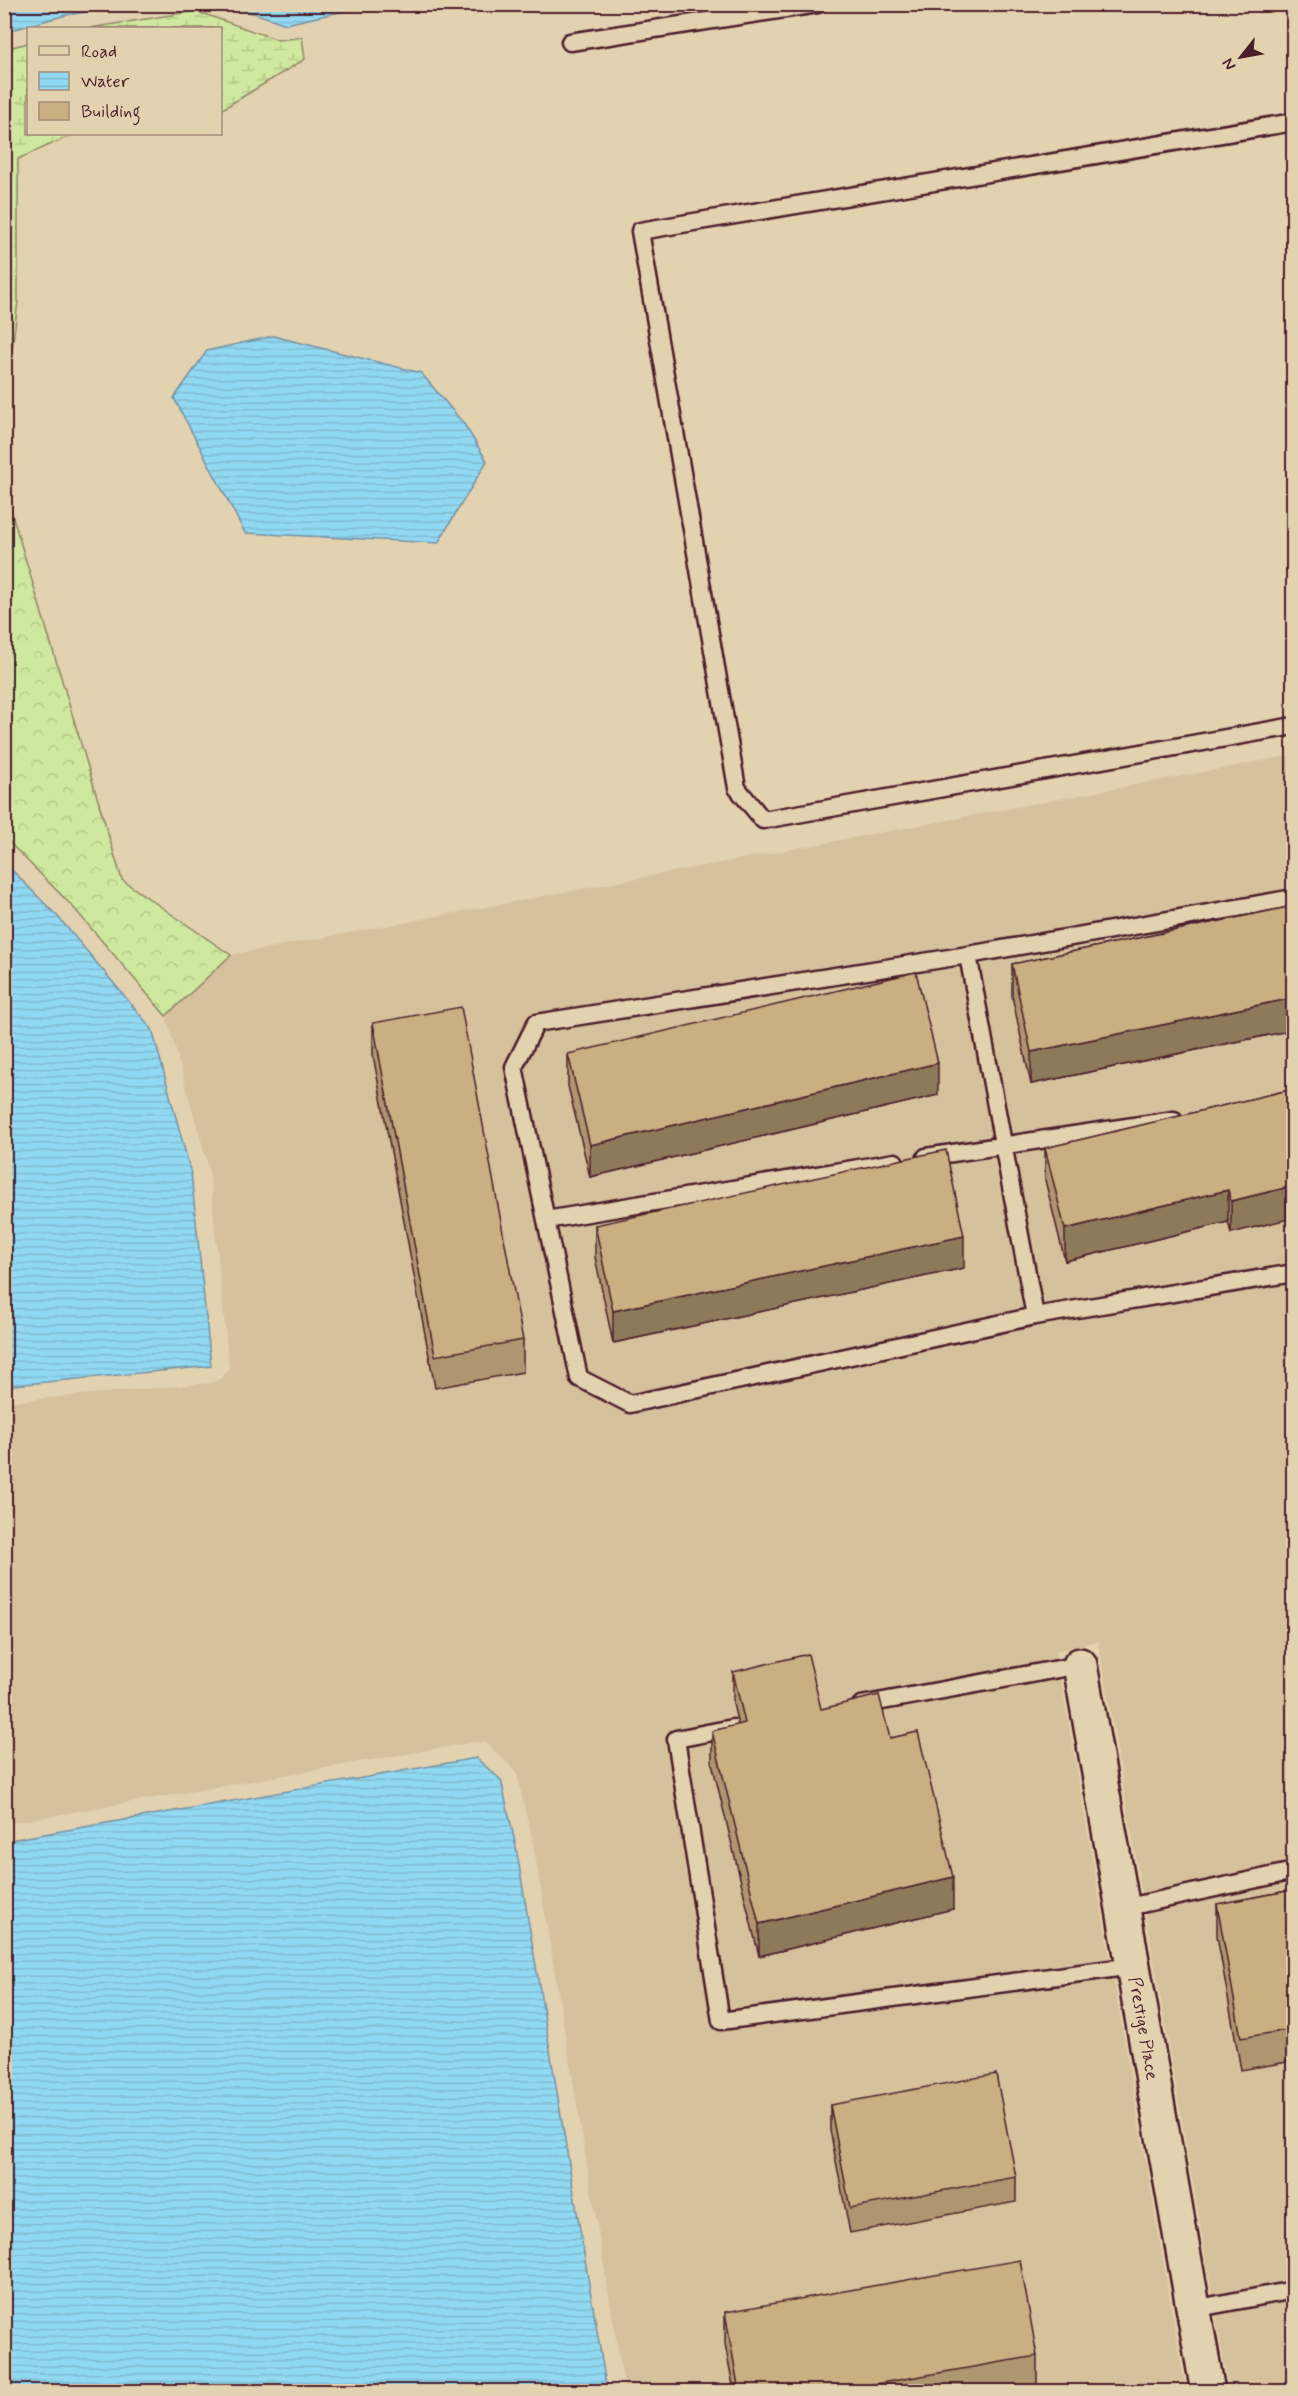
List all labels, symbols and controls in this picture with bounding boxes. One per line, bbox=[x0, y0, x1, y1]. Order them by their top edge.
legend bbox=[27, 27, 222, 135]
north arrow bbox=[1211, 27, 1271, 87]
text: Road bbox=[81, 40, 117, 64]
text: N bbox=[1218, 54, 1241, 74]
text: Water bbox=[81, 70, 130, 94]
text: Building bbox=[81, 100, 141, 126]
street label: Prestige Place bbox=[1122, 1975, 1164, 2082]

